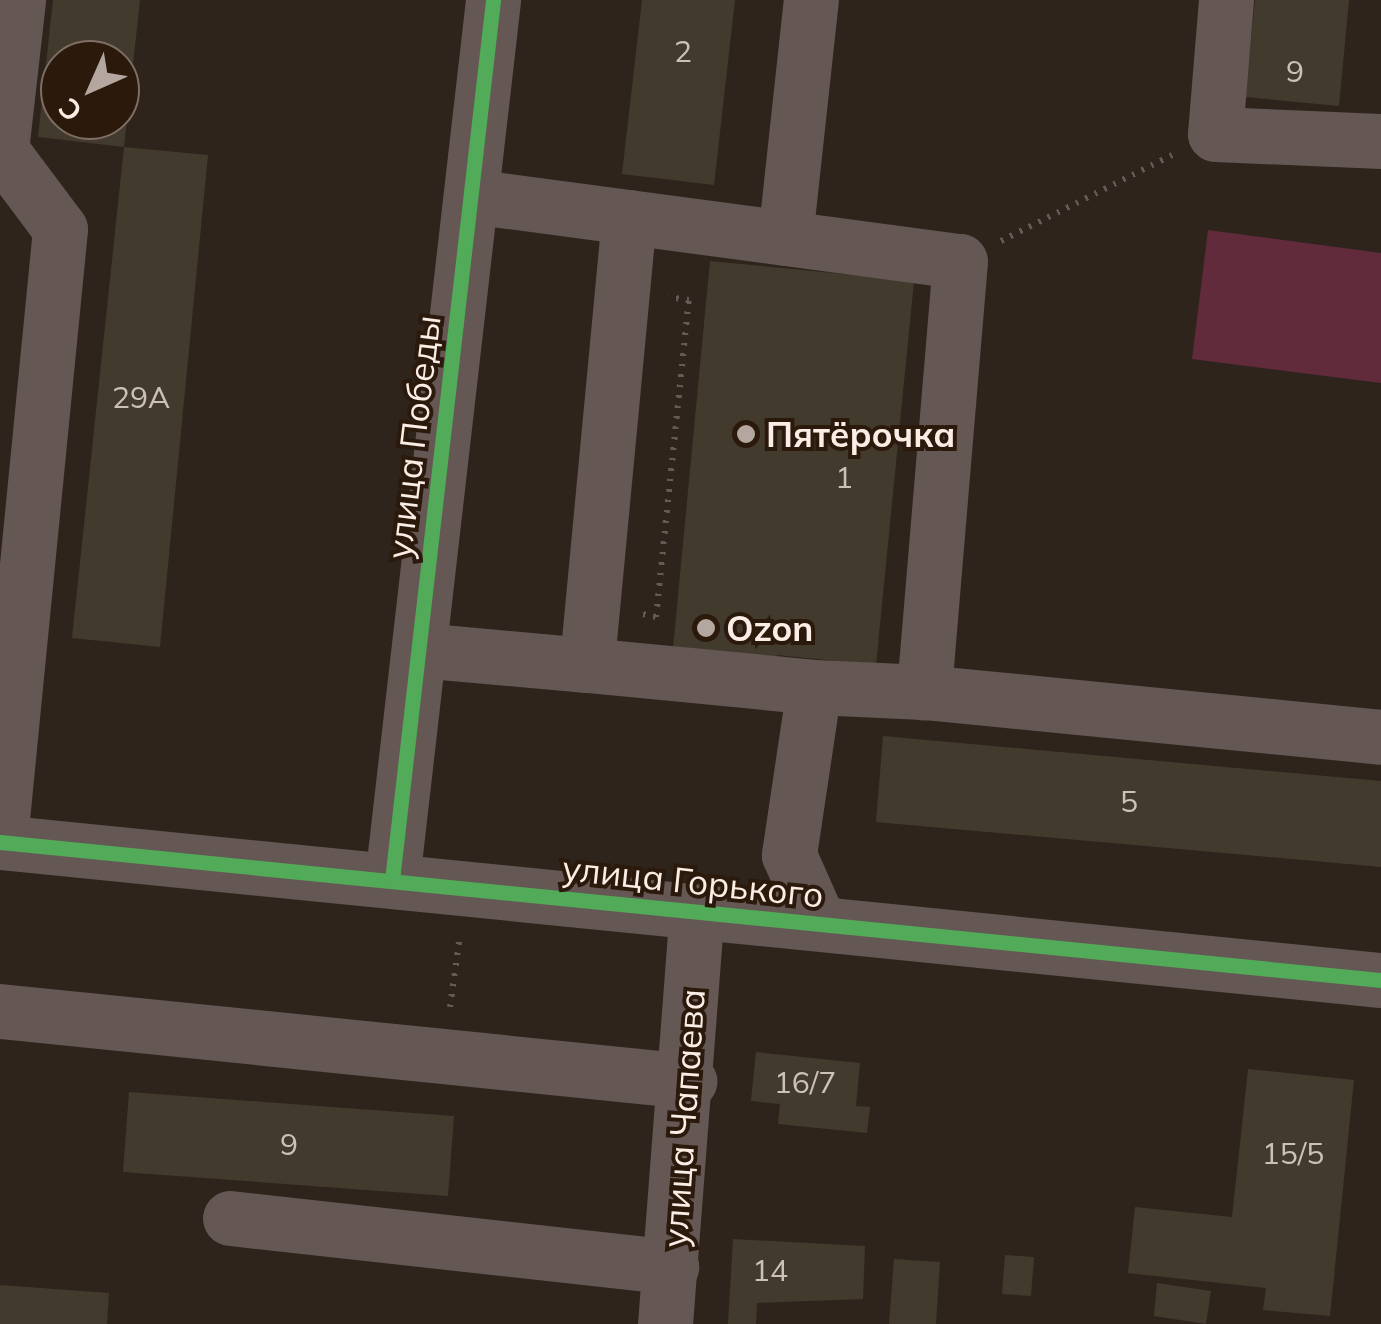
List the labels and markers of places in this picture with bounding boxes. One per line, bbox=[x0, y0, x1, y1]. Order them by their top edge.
place label: Пятёрочка bbox=[766, 413, 955, 455]
marker: Пятёрочка bbox=[735, 423, 757, 445]
place label: Ozon bbox=[726, 607, 813, 649]
marker: Ozon bbox=[695, 617, 717, 639]

